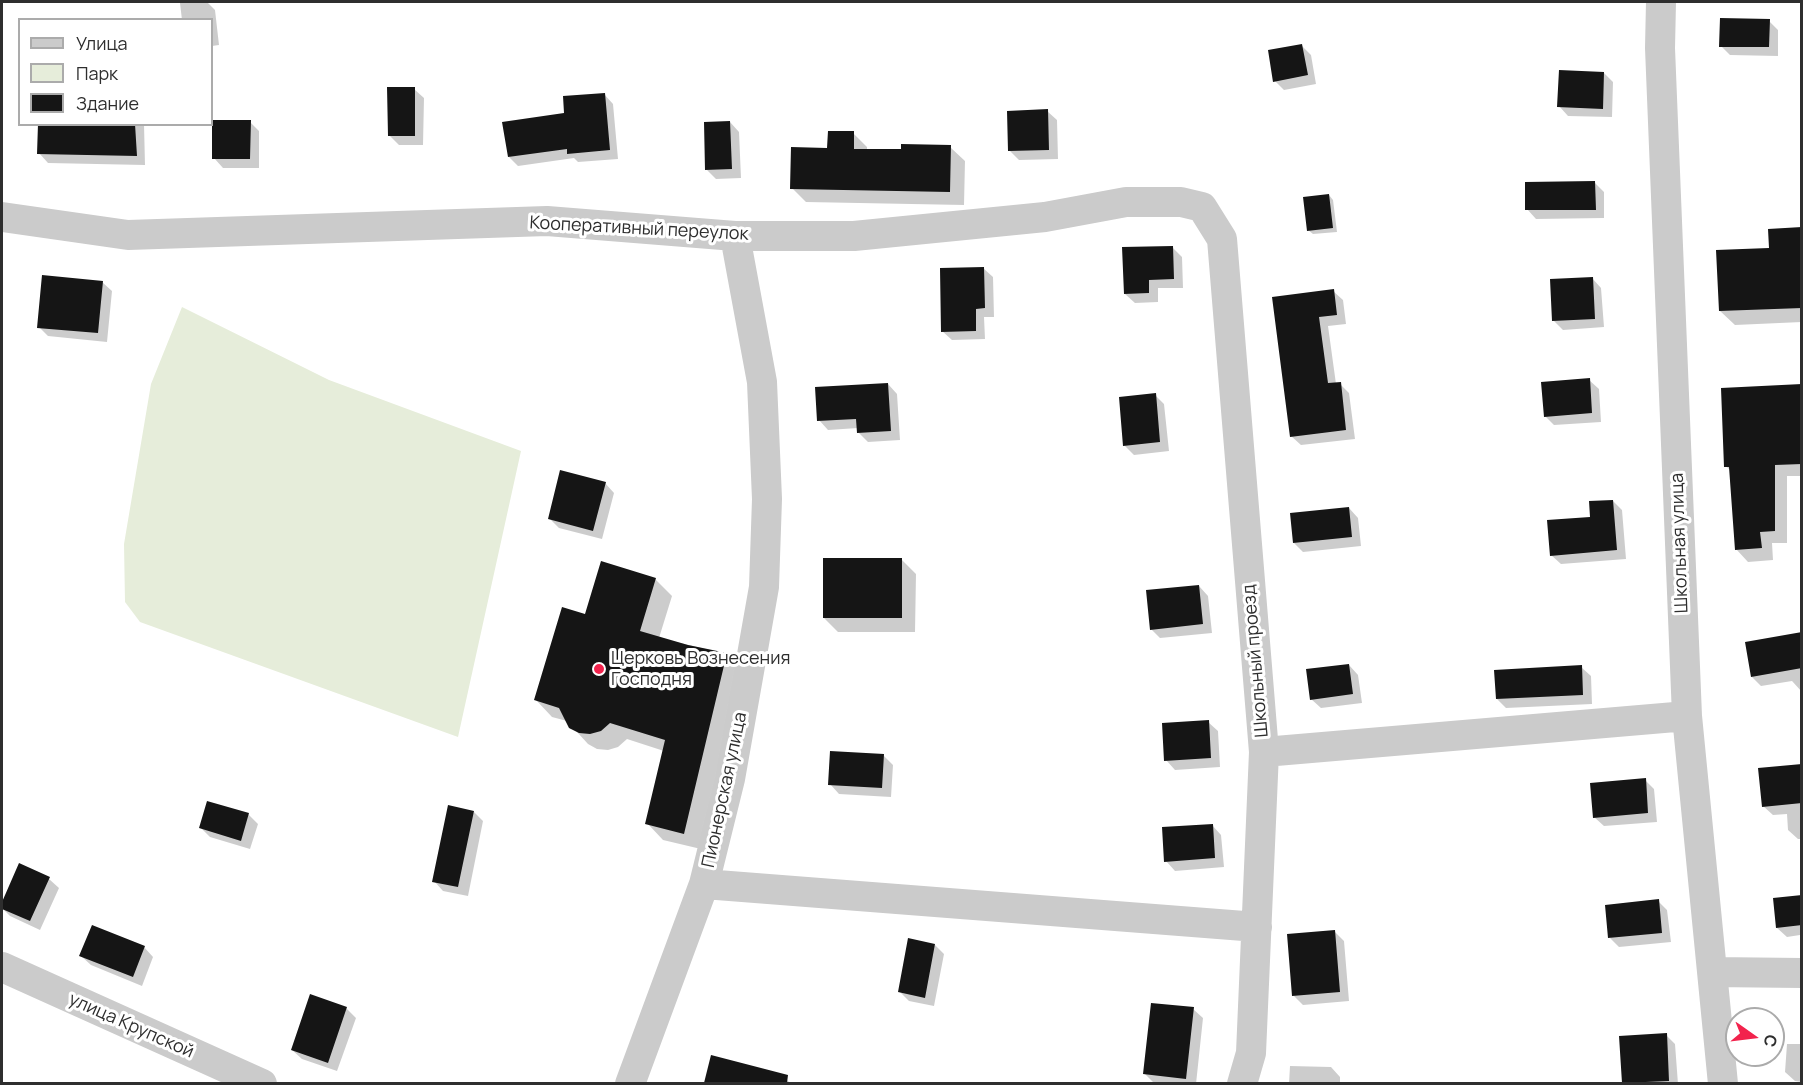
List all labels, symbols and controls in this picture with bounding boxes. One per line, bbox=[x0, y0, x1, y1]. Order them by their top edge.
legend bbox=[18, 18, 213, 126]
text: Улица bbox=[76, 31, 128, 55]
text: Парк bbox=[76, 61, 118, 85]
text: Здание bbox=[76, 91, 139, 115]
street label: Кооперативный переулок bbox=[529, 212, 749, 246]
street label: Школьная улица bbox=[1667, 472, 1693, 614]
street label: Школьный проезд bbox=[1239, 584, 1273, 738]
place label: Церковь Вознесения Господня bbox=[611, 648, 790, 690]
marker: Церковь Вознесения Господня bbox=[592, 662, 606, 676]
street label: Пионерская улица bbox=[698, 710, 752, 870]
street label: улица Крупской bbox=[65, 989, 197, 1063]
north arrow bbox=[1725, 1007, 1785, 1067]
text: С bbox=[1758, 1032, 1783, 1049]

